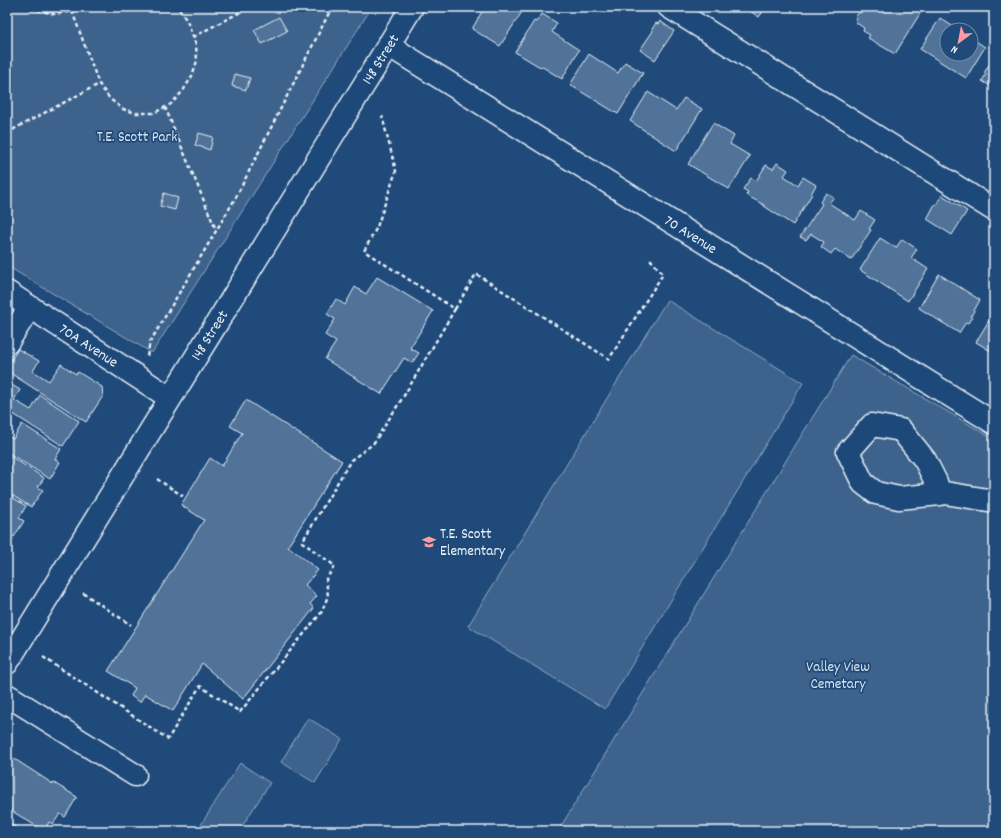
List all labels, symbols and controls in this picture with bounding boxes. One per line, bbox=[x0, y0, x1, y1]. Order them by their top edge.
north arrow bbox=[939, 22, 979, 62]
street label: 148 Street bbox=[358, 30, 406, 89]
text: N bbox=[948, 40, 961, 57]
park label: T.E. Scott Park bbox=[97, 127, 177, 149]
street label: 70 Avenue bbox=[659, 211, 721, 261]
street label: 148 Street bbox=[187, 306, 235, 365]
street label: 70A Avenue bbox=[54, 319, 122, 374]
place label: T.E. Scott Elementary bbox=[440, 524, 506, 563]
school or university icon: T.E. Scott Elementary bbox=[421, 534, 437, 550]
park label: Valley View Cemetary bbox=[806, 657, 870, 696]

